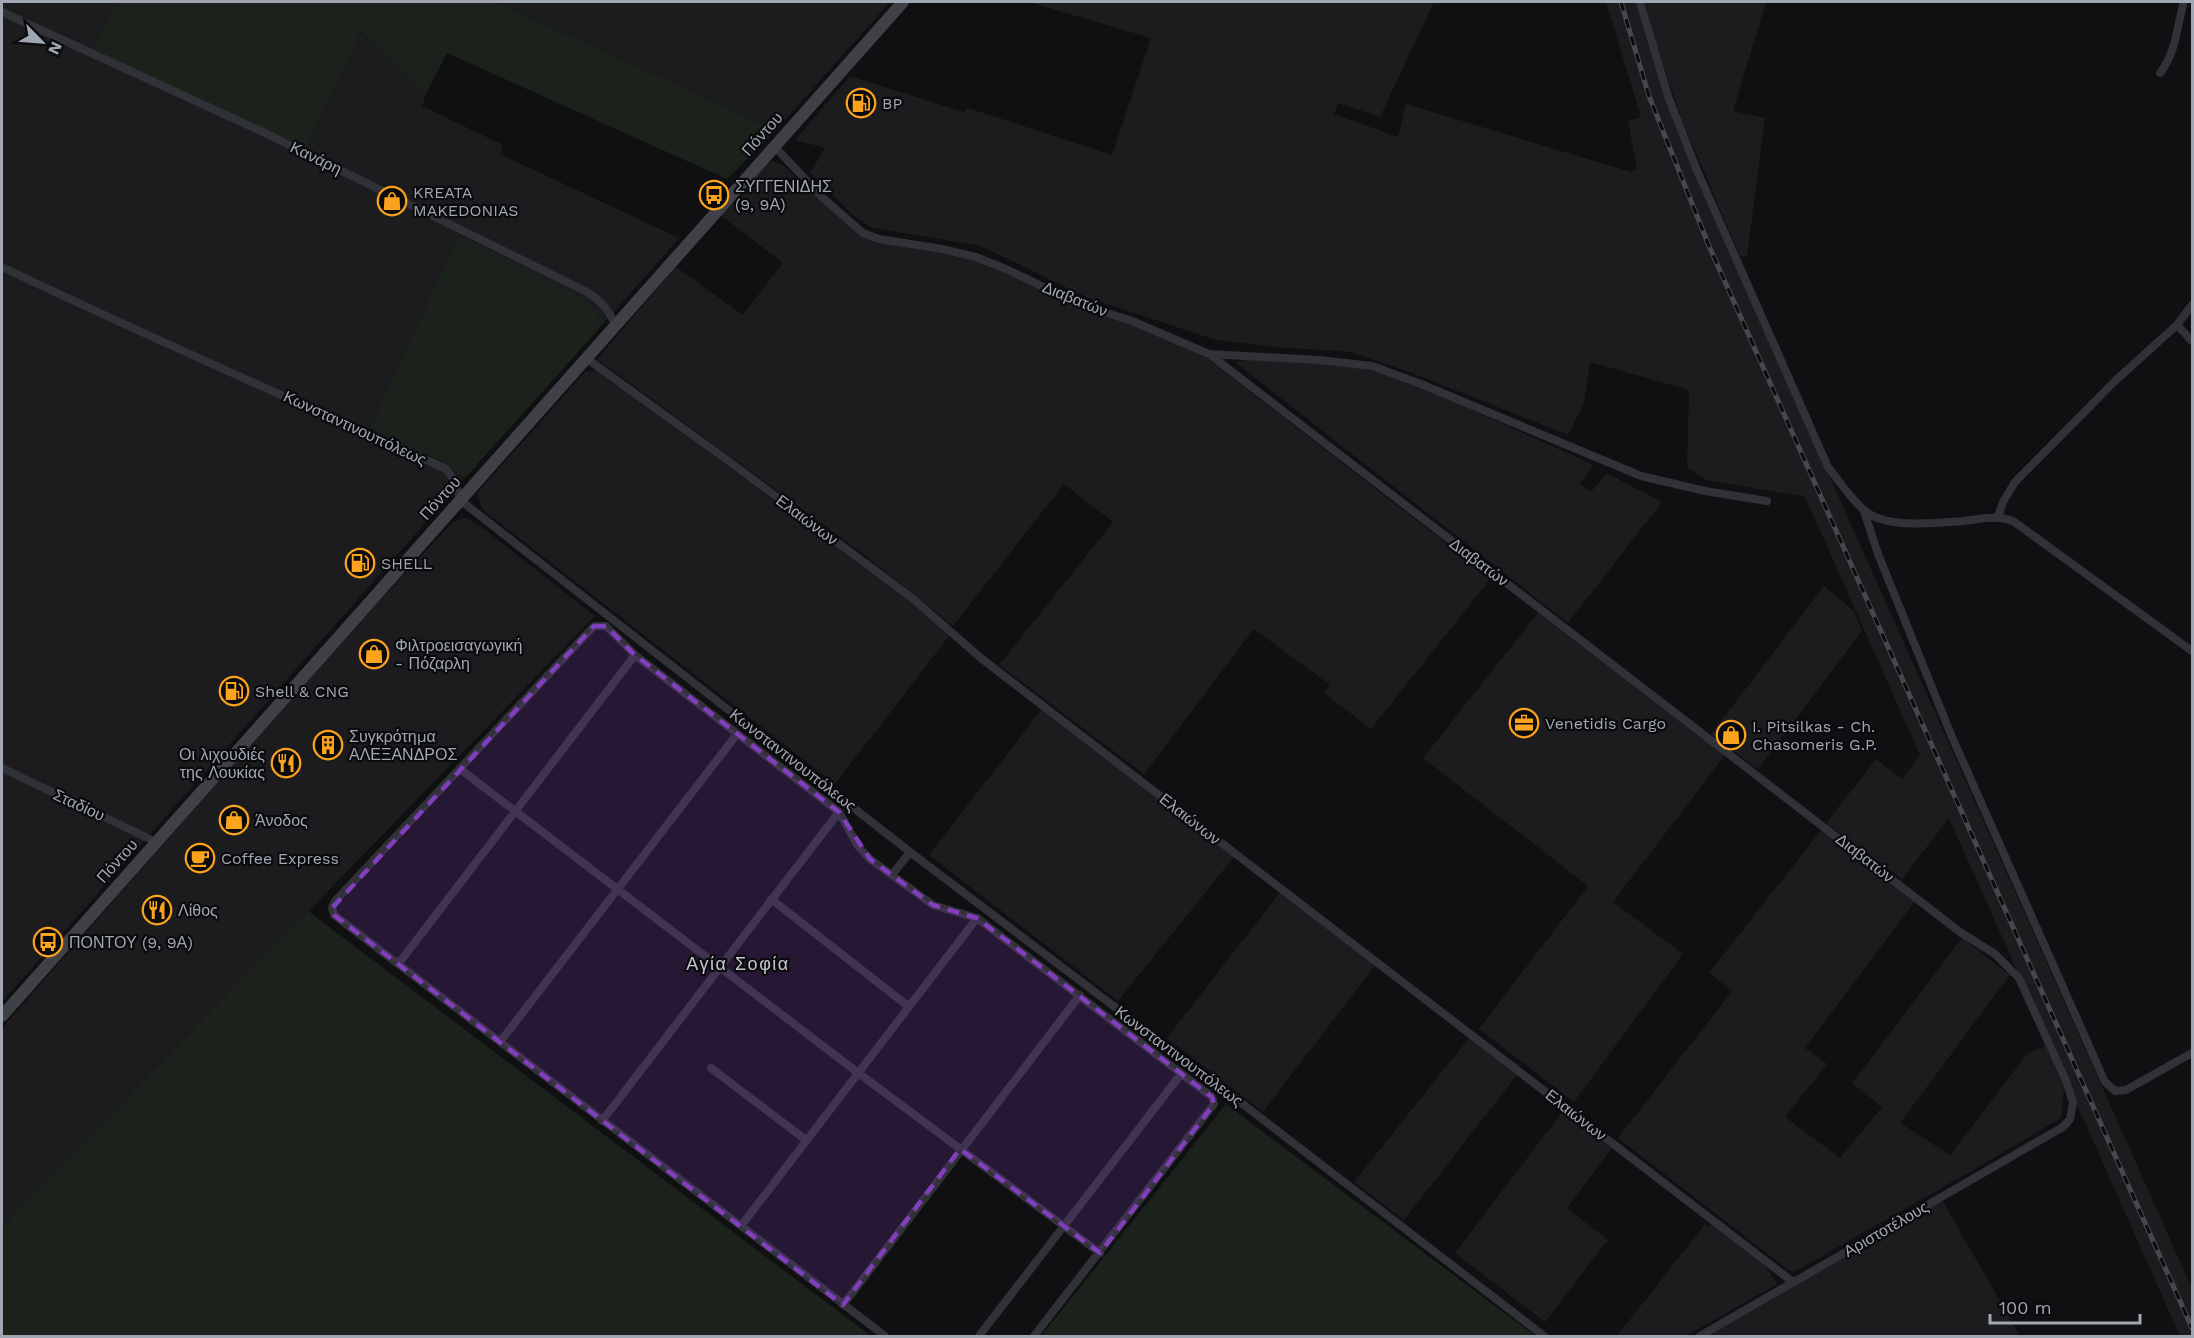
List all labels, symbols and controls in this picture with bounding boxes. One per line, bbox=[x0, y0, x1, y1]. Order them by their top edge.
north arrow bbox=[12, 12, 72, 72]
text: N bbox=[44, 39, 66, 58]
fuel station icon: BP bbox=[845, 87, 877, 119]
place label: BP bbox=[882, 94, 902, 113]
street label: Πόντου bbox=[737, 108, 787, 160]
street label: Κανάρη bbox=[287, 137, 345, 179]
place label: ΣΥΓΓΕΝΙΔΗΣ (9, 9Α) bbox=[735, 177, 832, 214]
bus stop icon: ΣΥΓΓΕΝΙΔΗΣ (9, 9Α) bbox=[698, 179, 730, 211]
place label: KREATA MAKEDONIAS bbox=[413, 183, 519, 220]
shop icon: KREATA MAKEDONIAS bbox=[376, 185, 408, 217]
street label: Διαβατών bbox=[1040, 277, 1110, 321]
street label: Κωνσταντινουπόλεως bbox=[281, 387, 430, 470]
street label: Πόντου bbox=[415, 472, 465, 524]
street label: Ελαιώνων bbox=[772, 491, 842, 549]
street label: Διαβατών bbox=[1446, 534, 1512, 590]
fuel station icon: SHELL bbox=[344, 547, 376, 579]
place label: SHELL bbox=[381, 554, 433, 573]
place label: Φιλτροεισαγωγική - Πόζαρλη bbox=[395, 636, 522, 673]
shop icon: Φιλτροεισαγωγική - Πόζαρλη bbox=[358, 638, 390, 670]
fuel station icon: Shell & CNG bbox=[218, 675, 250, 707]
place label: Shell & CNG bbox=[255, 682, 349, 701]
street label: Κωνσταντινουπόλεως bbox=[726, 705, 860, 816]
office icon: Venetidis Cargo bbox=[1508, 707, 1540, 739]
place label: Venetidis Cargo bbox=[1545, 714, 1666, 733]
place label: I. Pitsilkas - Ch. Chasomeris G.P. bbox=[1752, 717, 1877, 754]
shop icon: I. Pitsilkas - Ch. Chasomeris G.P. bbox=[1715, 719, 1747, 751]
place label: Συγκρότημα ΑΛΕΞΑΝΔΡΟΣ bbox=[349, 727, 457, 764]
building icon: Συγκρότημα ΑΛΕΞΑΝΔΡΟΣ bbox=[312, 729, 344, 761]
place label: Οι λιχουδιές της Λουκίας bbox=[179, 745, 265, 782]
restaurant icon: Οι λιχουδιές της Λουκίας bbox=[270, 747, 302, 779]
street label: Σταδίου bbox=[50, 785, 108, 825]
street label: Ελαιώνων bbox=[1156, 789, 1224, 849]
shop icon: Άνοδος bbox=[218, 804, 250, 836]
place label: Άνοδος bbox=[255, 811, 308, 830]
street label: Διαβατών bbox=[1832, 829, 1898, 887]
street label: Πόντου bbox=[92, 835, 142, 887]
cafe icon: Coffee Express bbox=[184, 842, 216, 874]
place label: Coffee Express bbox=[221, 849, 339, 868]
restaurant icon: Λίθος bbox=[141, 894, 173, 926]
place label: Λίθος bbox=[178, 901, 218, 920]
bus stop icon: ΠΟΝΤΟΥ (9, 9Α) bbox=[32, 926, 64, 958]
place label: ΠΟΝΤΟΥ (9, 9Α) bbox=[69, 933, 193, 952]
district label: Αγία Σοφία bbox=[686, 953, 790, 974]
street label: Κωνσταντινουπόλεως bbox=[1111, 1002, 1247, 1111]
street label: Ελαιώνων bbox=[1542, 1085, 1610, 1145]
street label: Αριστοτέλους bbox=[1840, 1197, 1932, 1261]
scale bar bbox=[1990, 1287, 2140, 1325]
text: 100 m bbox=[1999, 1297, 2052, 1318]

